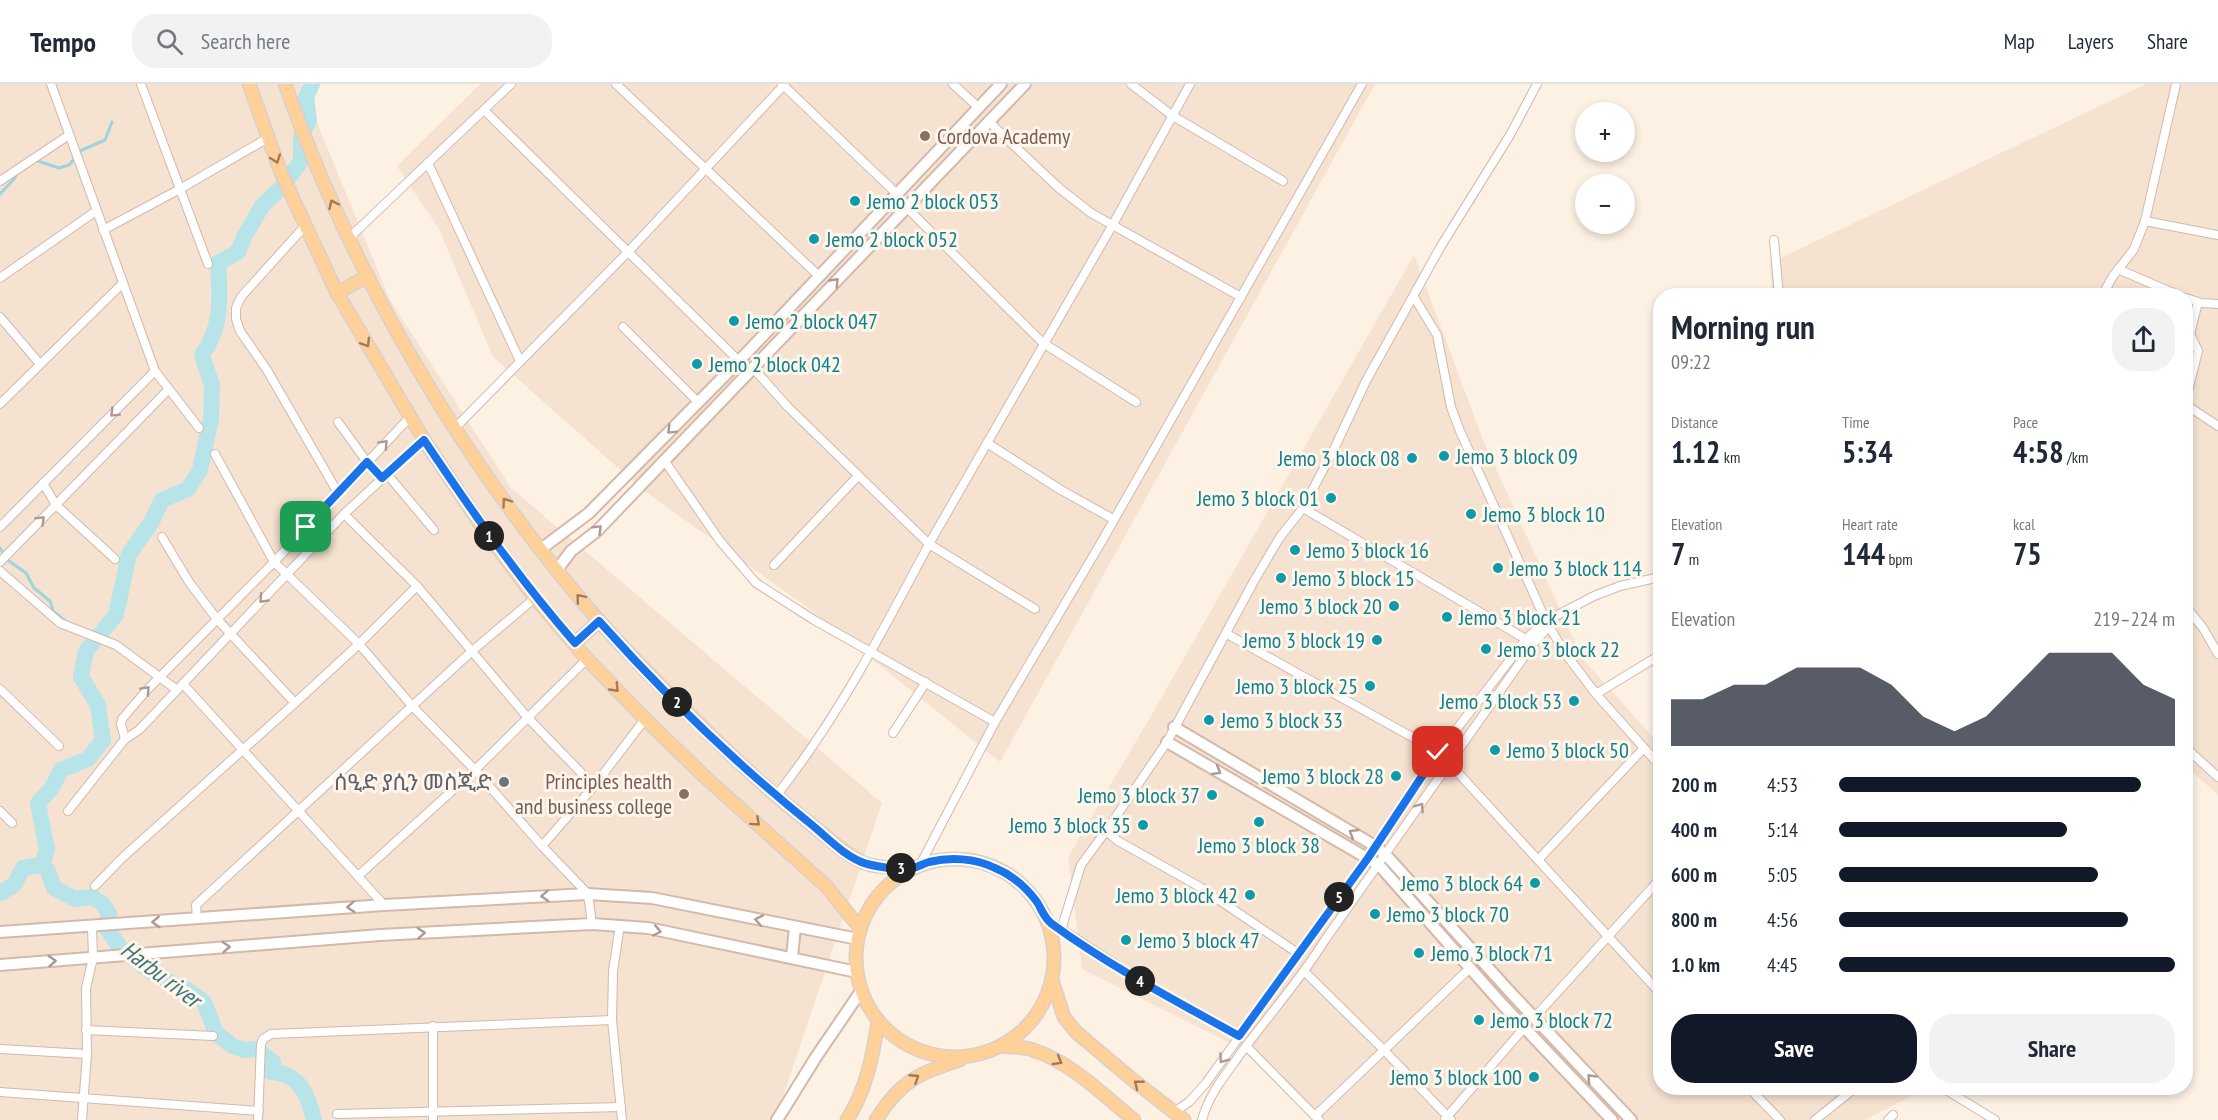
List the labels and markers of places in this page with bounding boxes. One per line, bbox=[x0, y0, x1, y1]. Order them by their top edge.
place label: Cordova Academy bbox=[937, 122, 1071, 150]
marker: Cordova Academy bbox=[918, 129, 932, 143]
place label: Jemo 2 block 053 bbox=[866, 187, 999, 215]
marker: Jemo 2 block 053 bbox=[848, 194, 862, 208]
place label: Jemo 2 block 052 bbox=[825, 225, 958, 253]
marker: Jemo 2 block 052 bbox=[807, 232, 821, 246]
place label: Jemo 2 block 047 bbox=[745, 307, 878, 335]
marker: Jemo 2 block 047 bbox=[727, 314, 741, 328]
place label: Jemo 2 block 042 bbox=[708, 350, 841, 378]
marker: Jemo 2 block 042 bbox=[690, 357, 704, 371]
place label: Jemo 3 block 09 bbox=[1455, 442, 1578, 470]
place label: Jemo 3 block 08 bbox=[1277, 444, 1400, 472]
marker: Jemo 3 block 09 bbox=[1437, 449, 1451, 463]
marker: Jemo 3 block 08 bbox=[1405, 451, 1419, 465]
place label: Jemo 3 block 01 bbox=[1196, 484, 1319, 512]
marker: Jemo 3 block 01 bbox=[1324, 491, 1338, 505]
place label: Jemo 3 block 10 bbox=[1482, 500, 1605, 528]
pin bbox=[280, 501, 331, 552]
marker: Jemo 3 block 10 bbox=[1464, 507, 1478, 521]
pin: 1 bbox=[474, 521, 504, 551]
place label: Jemo 3 block 16 bbox=[1306, 536, 1429, 564]
marker: Jemo 3 block 16 bbox=[1288, 543, 1302, 557]
place label: Jemo 3 block 114 bbox=[1509, 554, 1642, 582]
marker: Jemo 3 block 114 bbox=[1491, 561, 1505, 575]
place label: Jemo 3 block 15 bbox=[1292, 564, 1415, 592]
marker: Jemo 3 block 15 bbox=[1274, 571, 1288, 585]
place label: Jemo 3 block 20 bbox=[1259, 592, 1382, 620]
marker: Jemo 3 block 20 bbox=[1387, 599, 1401, 613]
place label: Jemo 3 block 21 bbox=[1458, 603, 1581, 631]
marker: Jemo 3 block 21 bbox=[1440, 610, 1454, 624]
place label: Jemo 3 block 19 bbox=[1242, 626, 1365, 654]
marker: Jemo 3 block 19 bbox=[1370, 633, 1384, 647]
place label: Jemo 3 block 22 bbox=[1497, 635, 1620, 663]
marker: Jemo 3 block 22 bbox=[1479, 642, 1493, 656]
place label: Jemo 3 block 25 bbox=[1235, 672, 1358, 700]
marker: Jemo 3 block 25 bbox=[1363, 679, 1377, 693]
pin: 2 bbox=[662, 687, 692, 717]
place label: Jemo 3 block 53 bbox=[1439, 687, 1562, 715]
marker: Jemo 3 block 53 bbox=[1567, 694, 1581, 708]
place label: Jemo 3 block 33 bbox=[1220, 706, 1343, 734]
marker: Jemo 3 block 33 bbox=[1202, 713, 1216, 727]
pin bbox=[1412, 726, 1463, 777]
place label: Jemo 3 block 50 bbox=[1506, 736, 1629, 764]
marker: Jemo 3 block 50 bbox=[1488, 743, 1502, 757]
place label: Jemo 3 block 28 bbox=[1261, 762, 1384, 790]
place label: Principles health and business college bbox=[515, 767, 672, 820]
place label: ሰዒድ ያሲን መስጂድ bbox=[334, 768, 492, 796]
marker: Jemo 3 block 28 bbox=[1389, 769, 1403, 783]
marker: ሰዒድ ያሲን መስጂድ bbox=[497, 775, 511, 789]
place label: Jemo 3 block 37 bbox=[1077, 781, 1200, 809]
marker: Principles health and business college bbox=[677, 787, 691, 801]
marker: Jemo 3 block 37 bbox=[1205, 788, 1219, 802]
place label: Jemo 3 block 35 bbox=[1008, 811, 1131, 839]
marker: Jemo 3 block 38 bbox=[1252, 815, 1266, 829]
marker: Jemo 3 block 35 bbox=[1136, 818, 1150, 832]
place label: Jemo 3 block 38 bbox=[1197, 831, 1320, 859]
pin: 3 bbox=[886, 853, 916, 883]
place label: Jemo 3 block 64 bbox=[1400, 869, 1523, 897]
marker: Jemo 3 block 64 bbox=[1528, 876, 1542, 890]
place label: Jemo 3 block 42 bbox=[1115, 881, 1238, 909]
pin: 5 bbox=[1324, 882, 1354, 912]
marker: Jemo 3 block 42 bbox=[1243, 888, 1257, 902]
place label: Jemo 3 block 70 bbox=[1386, 900, 1509, 928]
marker: Jemo 3 block 70 bbox=[1368, 907, 1382, 921]
place label: Jemo 3 block 47 bbox=[1137, 926, 1260, 954]
marker: Jemo 3 block 47 bbox=[1119, 933, 1133, 947]
place label: Jemo 3 block 71 bbox=[1430, 939, 1553, 967]
marker: Jemo 3 block 71 bbox=[1412, 946, 1426, 960]
pin: 4 bbox=[1125, 966, 1155, 996]
place label: Jemo 3 block 72 bbox=[1490, 1006, 1613, 1034]
marker: Jemo 3 block 72 bbox=[1472, 1013, 1486, 1027]
place label: Jemo 3 block 100 bbox=[1389, 1063, 1522, 1091]
marker: Jemo 3 block 100 bbox=[1527, 1070, 1541, 1084]

